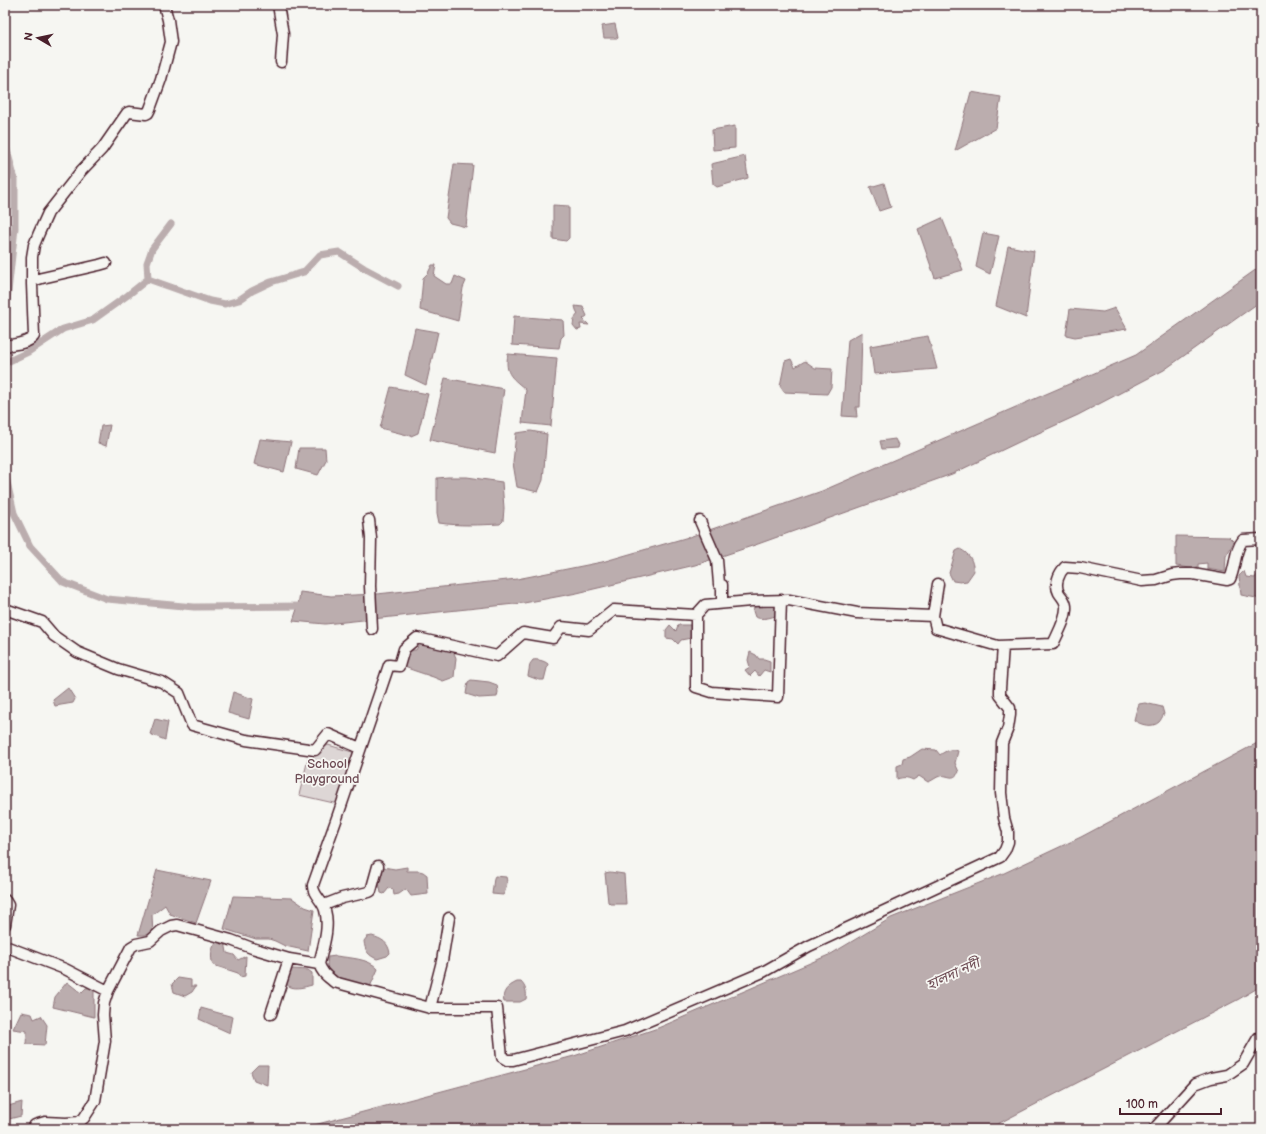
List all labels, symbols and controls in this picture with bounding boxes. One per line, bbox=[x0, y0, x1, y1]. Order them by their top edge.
north arrow bbox=[18, 18, 58, 58]
text: N bbox=[22, 31, 36, 42]
park label: School Playground bbox=[294, 756, 360, 787]
water label: হালদা নদী bbox=[924, 953, 985, 994]
scale bar bbox=[1120, 1090, 1221, 1116]
text: 100 m bbox=[1126, 1097, 1158, 1112]

